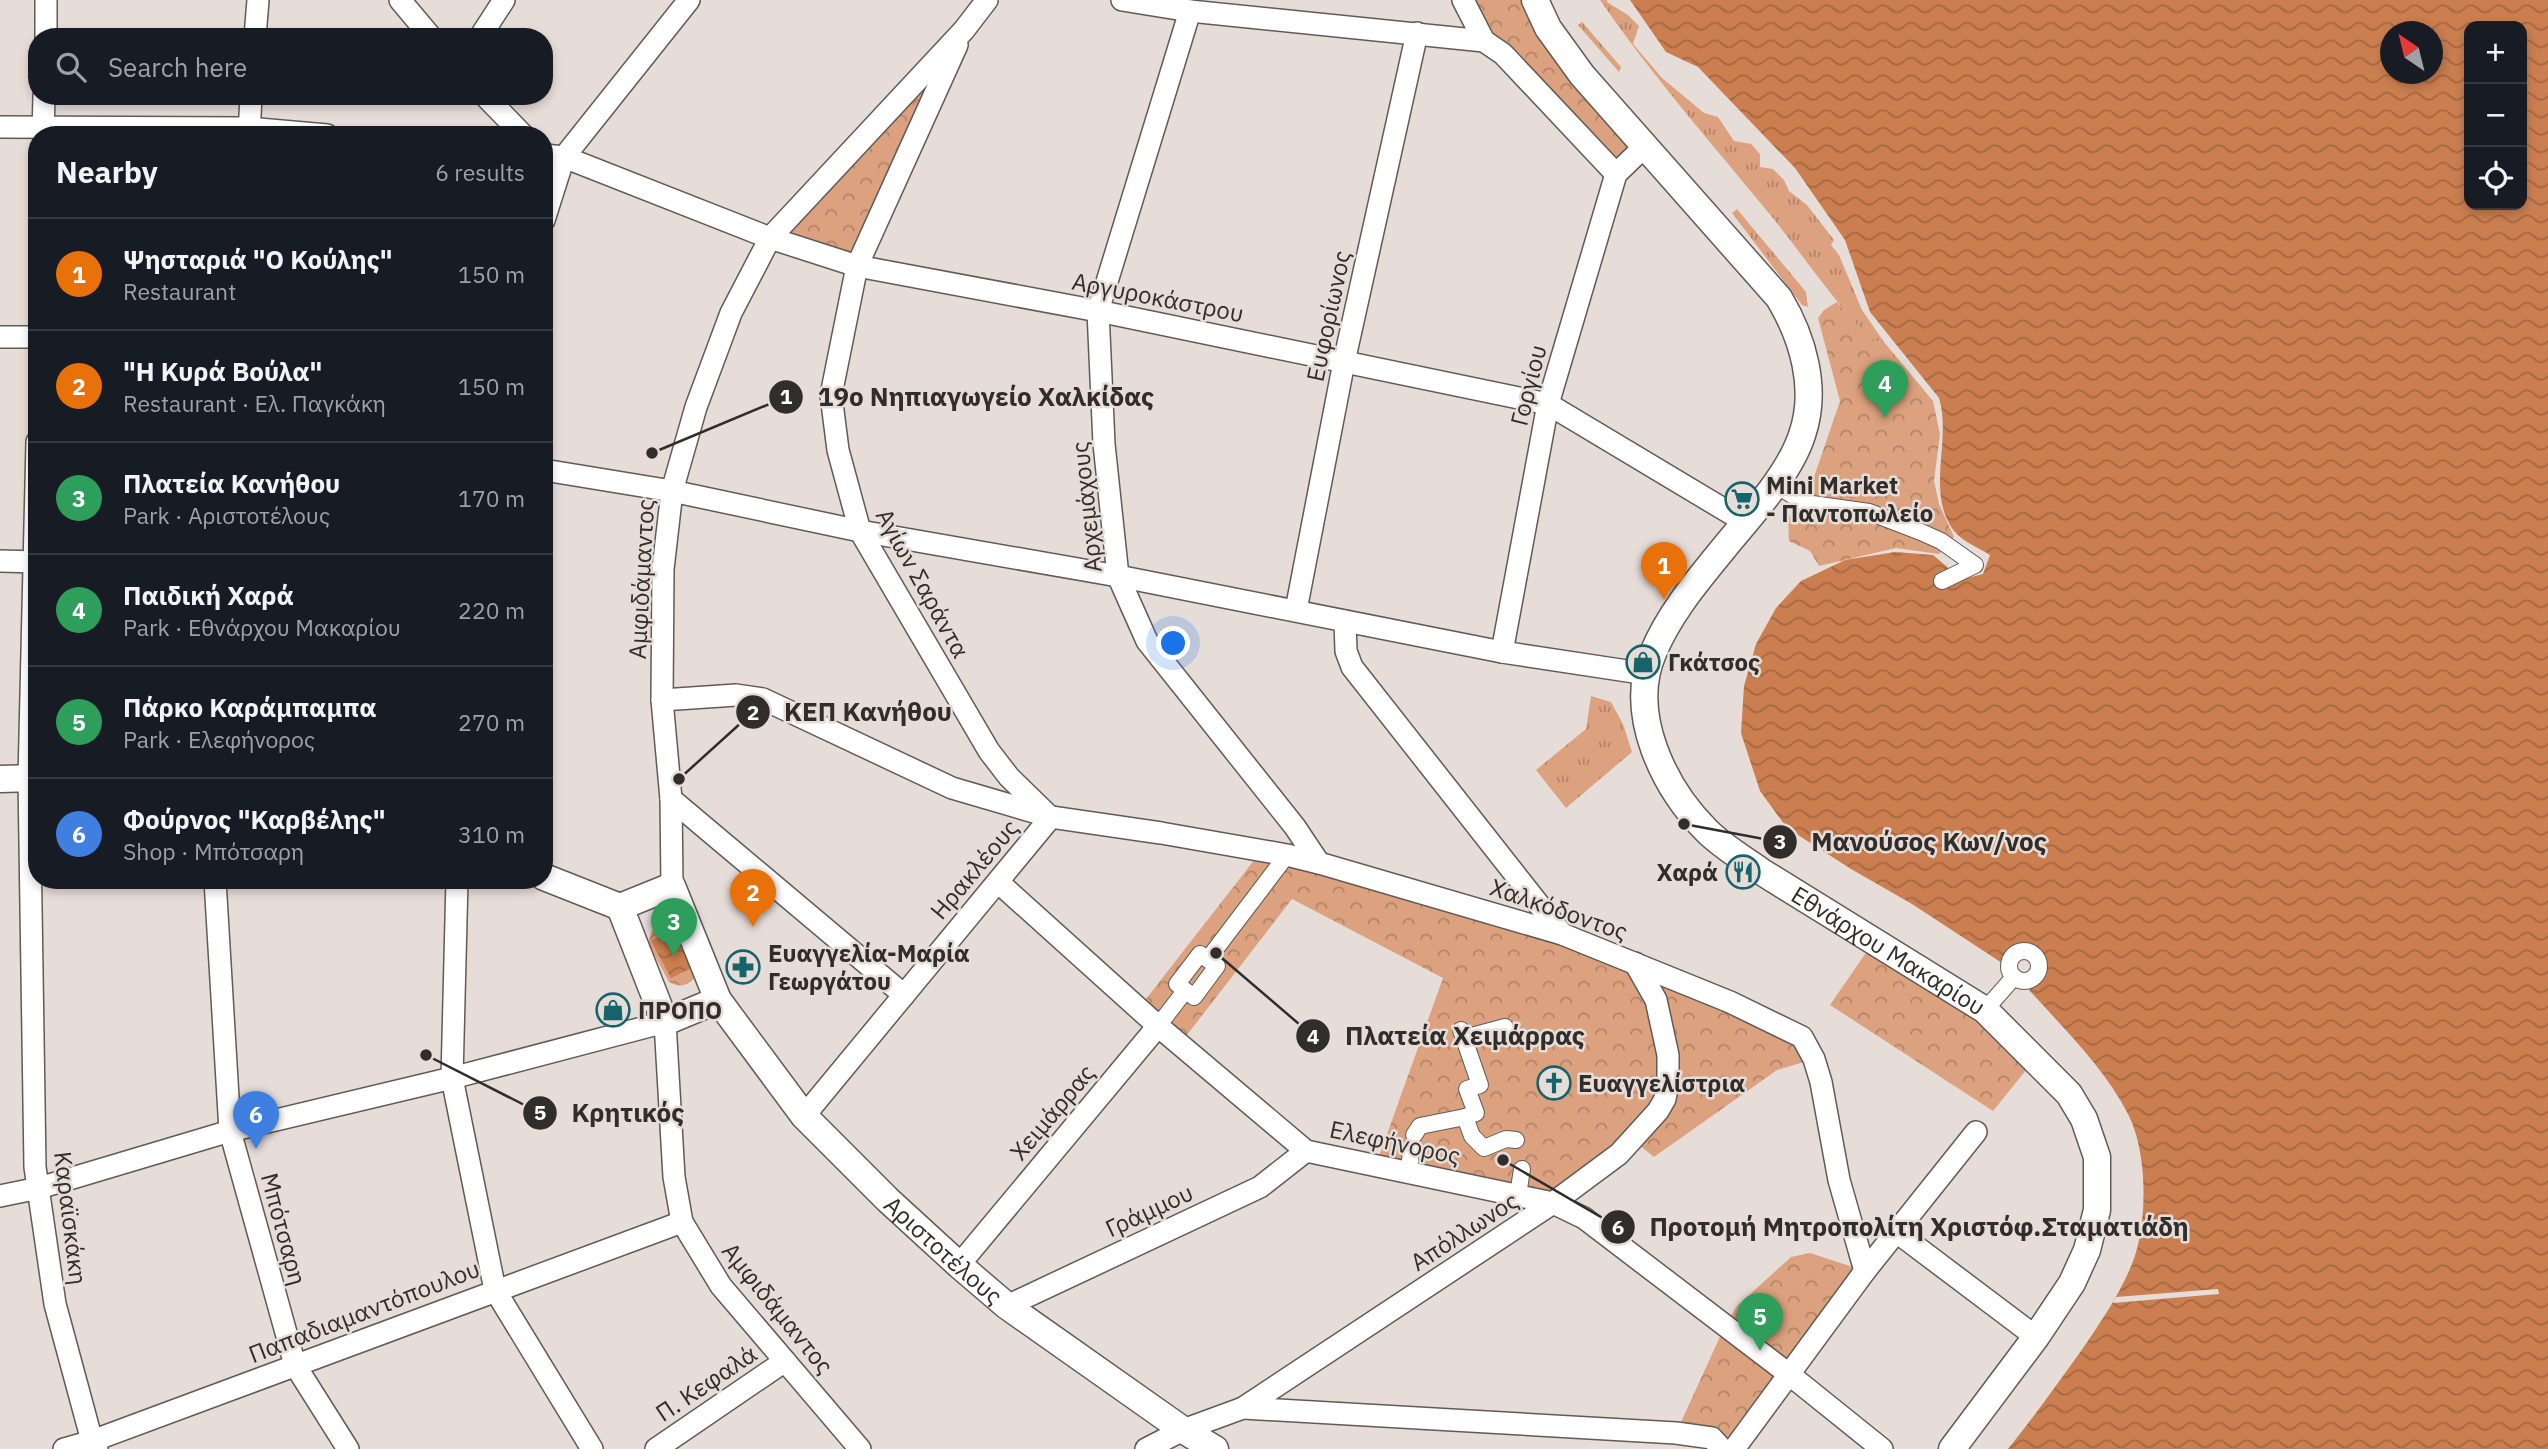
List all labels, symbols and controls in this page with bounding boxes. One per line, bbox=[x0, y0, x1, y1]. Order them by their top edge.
north arrow bbox=[2380, 21, 2443, 84]
map controls bbox=[2464, 21, 2527, 210]
button: + bbox=[2464, 21, 2527, 84]
search box bbox=[28, 28, 553, 105]
icon: search bbox=[52, 48, 90, 86]
text: Search here bbox=[108, 50, 247, 84]
button: − bbox=[2464, 84, 2527, 147]
button: locate bbox=[2464, 147, 2527, 210]
text: Nearby bbox=[56, 152, 158, 191]
text: 6 results bbox=[435, 157, 525, 187]
text: Ψησταριά "Ο Κούλης" bbox=[123, 242, 393, 276]
street label: Ευφορίωνος bbox=[1298, 247, 1358, 385]
text: 1 bbox=[72, 259, 86, 289]
text: 150 m bbox=[458, 259, 525, 289]
street label: Αργυροκάστρου bbox=[1069, 265, 1247, 329]
text: Restaurant bbox=[123, 276, 236, 306]
street label: Γοργίου bbox=[1502, 341, 1554, 429]
text: "Η Κυρά Βούλα" bbox=[123, 354, 322, 388]
pin: 4 bbox=[1862, 360, 1908, 418]
text: 2 bbox=[72, 371, 86, 401]
text: 150 m bbox=[458, 371, 525, 401]
callout: 19ο Νηπιαγωγείο Χαλκίδας bbox=[768, 373, 1168, 420]
text: 19ο Νηπιαγωγείο Χαλκίδας bbox=[818, 379, 1154, 413]
text: 1 bbox=[780, 382, 793, 410]
text: Restaurant · Ελ. Παγκάκη bbox=[123, 388, 386, 418]
street label: Αρχεμάχους bbox=[1063, 440, 1109, 574]
text: Πλατεία Κανήθου bbox=[123, 466, 340, 500]
place label: Mini Market - Παντοπωλείο bbox=[1766, 469, 1933, 529]
supermarket icon: Mini Market - Παντοπωλείο bbox=[1723, 480, 1761, 518]
text: 3 bbox=[72, 483, 86, 513]
text: 170 m bbox=[458, 483, 525, 513]
street label: Αμφιδάμαντος bbox=[621, 498, 661, 660]
text: Park · Αριστοτέλους bbox=[123, 500, 330, 530]
street label: Αγίων Σαράντα bbox=[869, 503, 977, 663]
pin: 1 bbox=[1641, 542, 1687, 600]
text: Παιδική Χαρά bbox=[123, 578, 294, 612]
text: 4 bbox=[72, 595, 86, 625]
text: 220 m bbox=[458, 595, 525, 625]
text: Park · Εθνάρχου Μακαρίου bbox=[123, 612, 401, 642]
your location bbox=[1156, 626, 1190, 660]
shop icon: Γκάτσος bbox=[1624, 643, 1662, 681]
place label: Γκάτσος bbox=[1668, 646, 1760, 678]
callout: ΚΕΠ Κανήθου bbox=[735, 689, 966, 736]
text: Πάρκο Καράμπαμπα bbox=[123, 690, 377, 724]
text: ΚΕΠ Κανήθου bbox=[784, 694, 952, 728]
text: 2 bbox=[747, 698, 759, 726]
text: 5 bbox=[72, 707, 86, 737]
text: 270 m bbox=[458, 707, 525, 737]
text: Park · Ελεφήνορος bbox=[123, 724, 315, 754]
text: Φούρνος "Καρβέλης" bbox=[123, 802, 386, 836]
street label: Ηρακλέους bbox=[923, 812, 1025, 926]
callout: Μανούσος Κων/νος bbox=[1762, 818, 2061, 865]
text: 6 bbox=[72, 819, 86, 849]
text: 310 m bbox=[458, 819, 525, 849]
text: Μανούσος Κων/νος bbox=[1811, 824, 2047, 858]
text: 3 bbox=[1774, 827, 1786, 855]
text: Shop · Μπότσαρη bbox=[123, 836, 304, 866]
restaurant icon: Χαρά bbox=[1724, 853, 1762, 891]
place label: Χαρά bbox=[1657, 856, 1718, 888]
pin: 2 bbox=[730, 869, 776, 927]
street label: Χαλκόδοντος bbox=[1486, 871, 1632, 947]
street label: Εθνάρχου Μακαρίου bbox=[1785, 878, 1991, 1022]
pin: 3 bbox=[651, 898, 697, 956]
place label: Ευαγγελία-Μαρία Γεωργάτου bbox=[768, 937, 970, 997]
pharmacy icon: Ευαγγελία-Μαρία Γεωργάτου bbox=[724, 948, 762, 986]
shop icon: ΠΡΟΠΟ bbox=[594, 991, 632, 1029]
place label: ΠΡΟΠΟ bbox=[638, 994, 722, 1026]
callout: Πλατεία Χειμάρρας bbox=[1296, 1013, 1599, 1060]
text: Πλατεία Χειμάρρας bbox=[1345, 1018, 1585, 1052]
text: 4 bbox=[1307, 1022, 1319, 1050]
street label: Χειμάρρας bbox=[1002, 1057, 1102, 1167]
church icon: Ευαγγελίστρια bbox=[1535, 1064, 1573, 1102]
place label: Ευαγγελίστρια bbox=[1578, 1067, 1745, 1099]
callout: Κρητικός bbox=[522, 1090, 698, 1137]
pin: 6 bbox=[233, 1091, 279, 1149]
text: Κρητικός bbox=[572, 1095, 684, 1129]
text: 5 bbox=[534, 1098, 546, 1126]
street label: Ελεφήνορος bbox=[1327, 1113, 1463, 1171]
street label: Καραϊσκάκη bbox=[47, 1150, 95, 1286]
street label: Μπότσαρη bbox=[254, 1169, 314, 1289]
street label: Γράμμου bbox=[1100, 1176, 1198, 1244]
street label: Απόλλωνος bbox=[1404, 1184, 1524, 1278]
street label: Αριστοτέλους bbox=[878, 1189, 1009, 1311]
callout: Προτομή Μητροπολίτη Χριστόφ.Σταματιάδη bbox=[1601, 1204, 2203, 1251]
text: Προτομή Μητροπολίτη Χριστόφ.Σταματιάδη bbox=[1649, 1209, 2189, 1243]
text: 6 bbox=[1612, 1213, 1624, 1241]
street label: Αμφιδάμαντος bbox=[715, 1236, 841, 1380]
street label: Παπαδιαμαντόπουλου bbox=[244, 1252, 484, 1370]
pin: 5 bbox=[1737, 1293, 1783, 1351]
street label: Π. Κεφαλά bbox=[649, 1337, 763, 1429]

